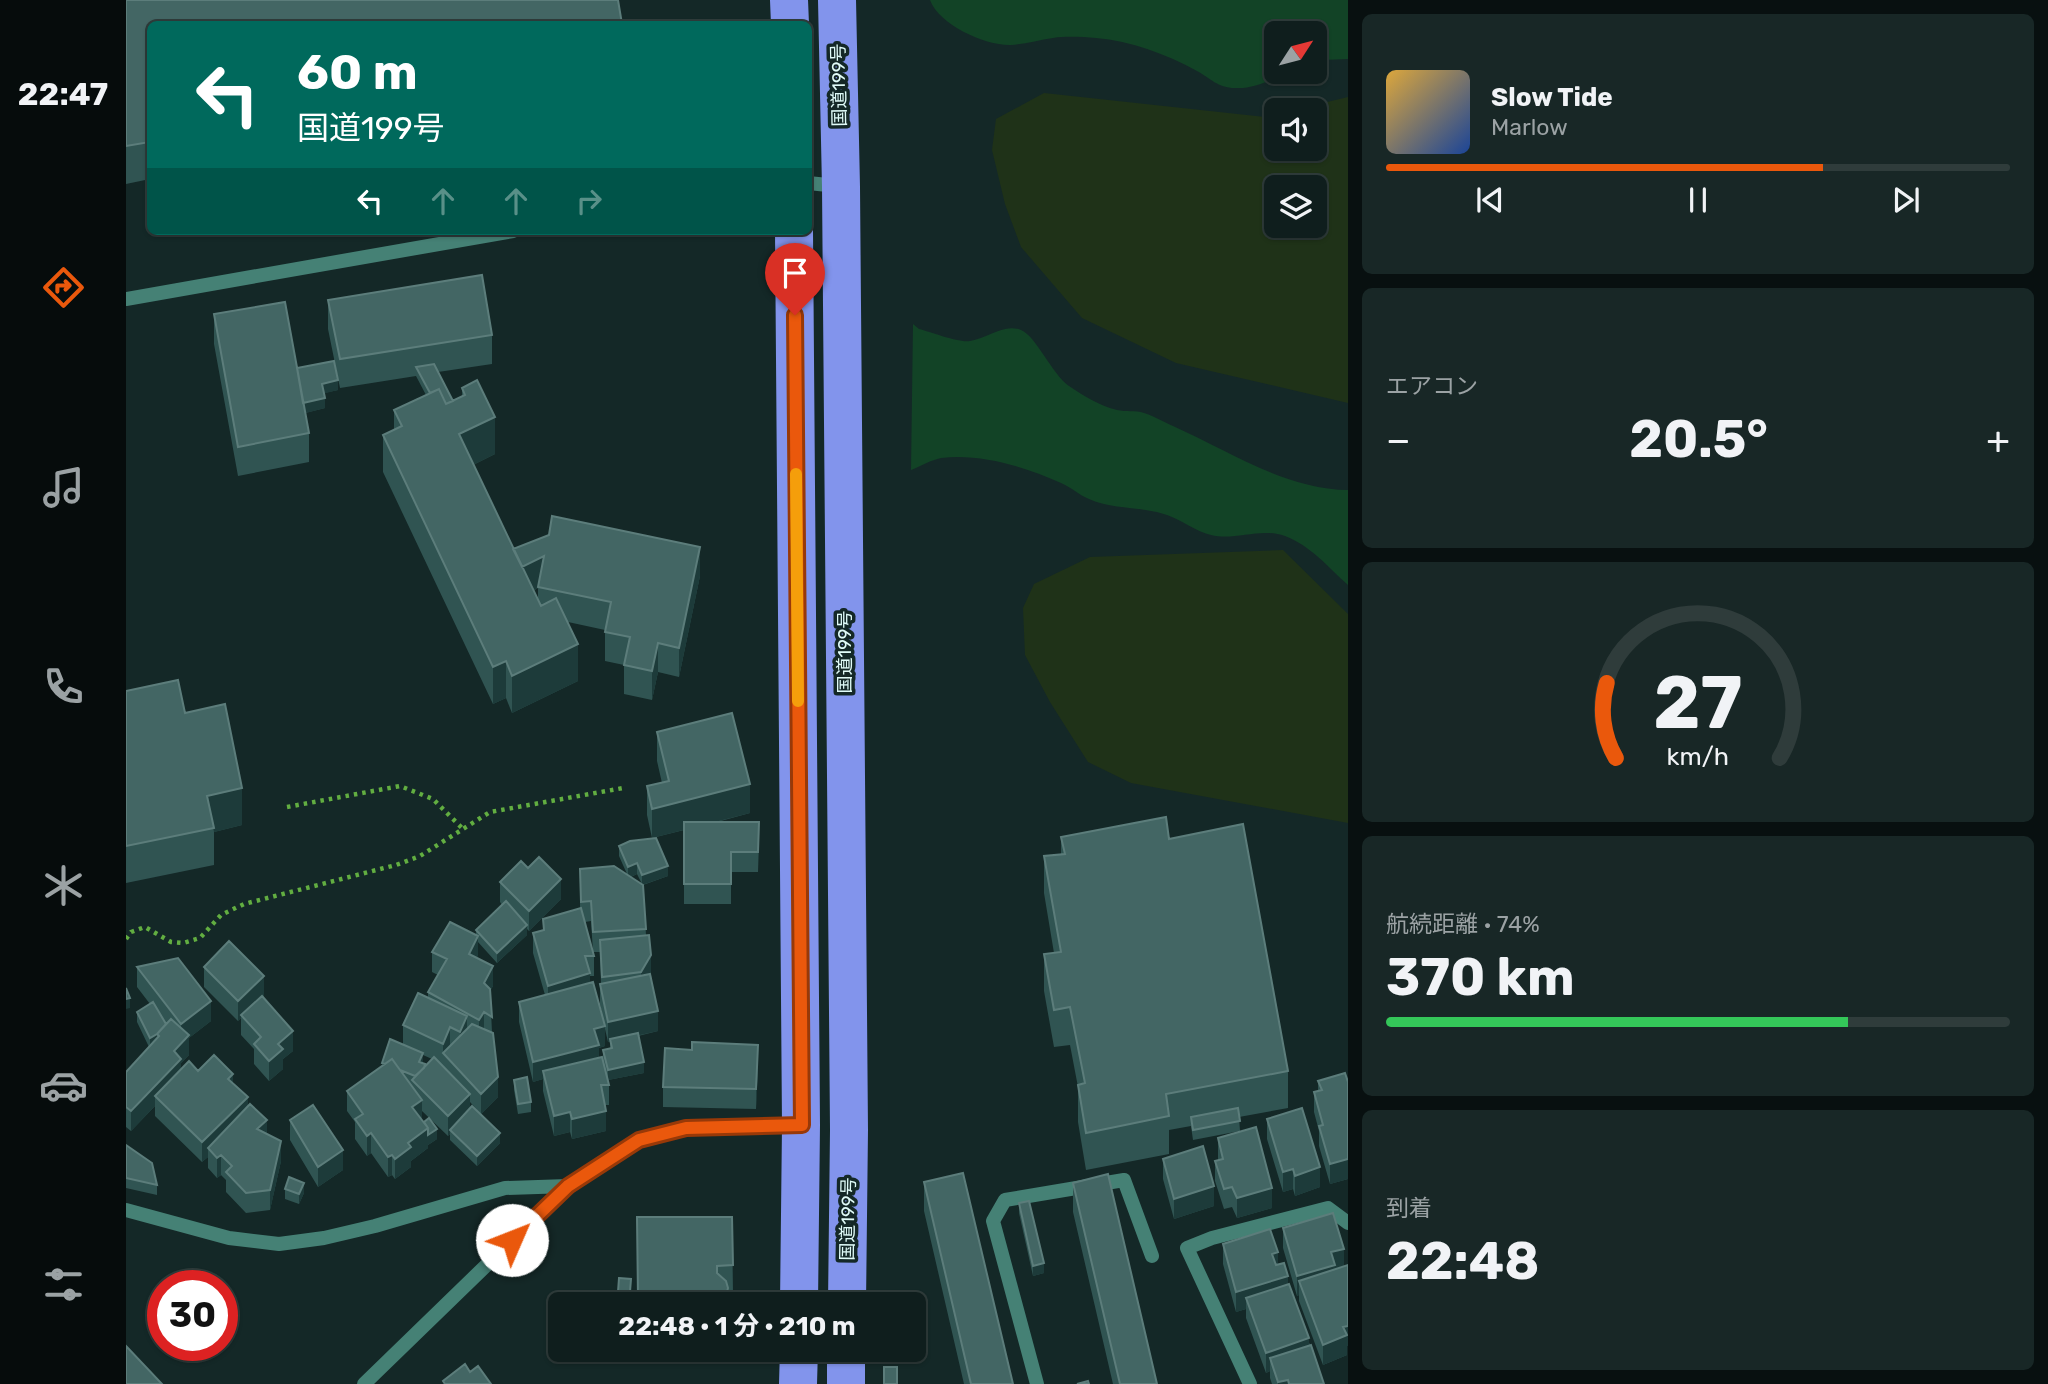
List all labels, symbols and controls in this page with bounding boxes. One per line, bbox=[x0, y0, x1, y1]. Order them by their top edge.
north arrow bbox=[1264, 21, 1326, 84]
map controls bbox=[1264, 21, 1327, 238]
text: 60 m bbox=[297, 43, 418, 101]
street label: 国道199号 bbox=[827, 43, 851, 127]
icon: left bbox=[182, 49, 273, 140]
text: 22:47 bbox=[18, 75, 108, 113]
text: Slow Tide bbox=[1491, 82, 1613, 113]
button: sound bbox=[1264, 98, 1327, 161]
text: 国道199号 bbox=[297, 109, 445, 147]
text: Marlow bbox=[1491, 113, 1568, 141]
button: layers bbox=[1264, 175, 1327, 238]
icon: previous bbox=[1471, 181, 1509, 219]
icon: pause bbox=[1679, 181, 1717, 219]
icon: next bbox=[1887, 181, 1925, 219]
icon: left bbox=[351, 182, 389, 220]
icon: ahead bbox=[424, 182, 462, 220]
icon: ahead bbox=[497, 182, 535, 220]
icon: right bbox=[570, 182, 608, 220]
pin bbox=[765, 243, 825, 315]
icon: arrive bbox=[776, 254, 814, 292]
icon: directions bbox=[39, 263, 88, 312]
text: エアコン bbox=[1386, 372, 1478, 400]
text: 20.5° bbox=[1629, 408, 1768, 470]
text: − bbox=[1386, 417, 1411, 463]
text: + bbox=[1986, 417, 2010, 463]
icon: music bbox=[39, 463, 88, 512]
street label: 国道199号 bbox=[834, 610, 856, 694]
text: 27 bbox=[1653, 660, 1743, 746]
icon: phone bbox=[39, 662, 88, 711]
text: km/h bbox=[1667, 742, 1729, 771]
icon: climate bbox=[39, 861, 88, 910]
text: 航続距離 · 74% bbox=[1386, 910, 1540, 938]
text: 370 km bbox=[1386, 946, 1575, 1008]
icon: car bbox=[39, 1061, 88, 1110]
street label: 国道199号 bbox=[836, 1177, 860, 1261]
text: 到着 bbox=[1386, 1194, 1432, 1222]
position arrow bbox=[475, 1203, 549, 1277]
text: 22:48 bbox=[1386, 1230, 1540, 1292]
icon: filters bbox=[39, 1260, 88, 1309]
speed limit sign: 30 bbox=[147, 1270, 238, 1361]
text: 22:48 · 1 分 · 210 m bbox=[618, 1311, 856, 1342]

